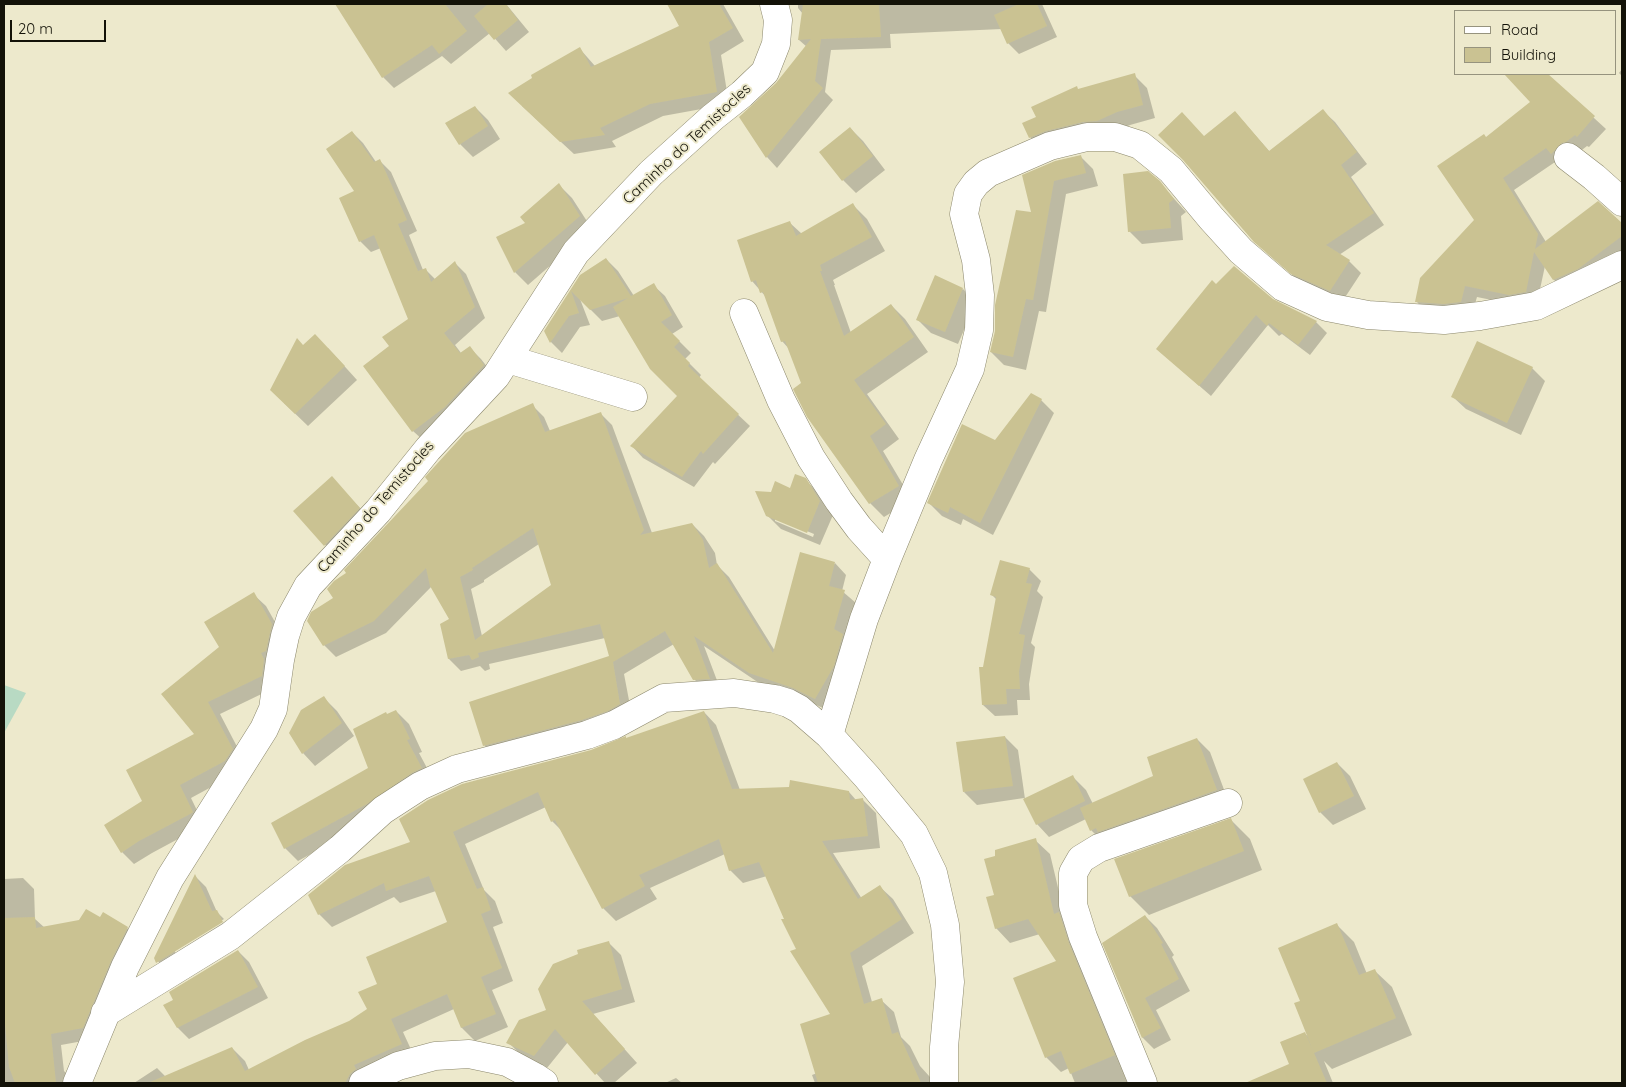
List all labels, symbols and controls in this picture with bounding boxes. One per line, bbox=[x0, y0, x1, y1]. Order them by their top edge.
scale bar bbox=[12, 10, 109, 42]
legend bbox=[1454, 10, 1616, 75]
text: 20 m bbox=[18, 19, 53, 38]
text: Road bbox=[1501, 20, 1538, 39]
text: Building bbox=[1501, 45, 1556, 64]
street label: Caminho do Temistocles bbox=[619, 80, 755, 208]
street label: Caminho do Temistocles bbox=[314, 437, 438, 577]

